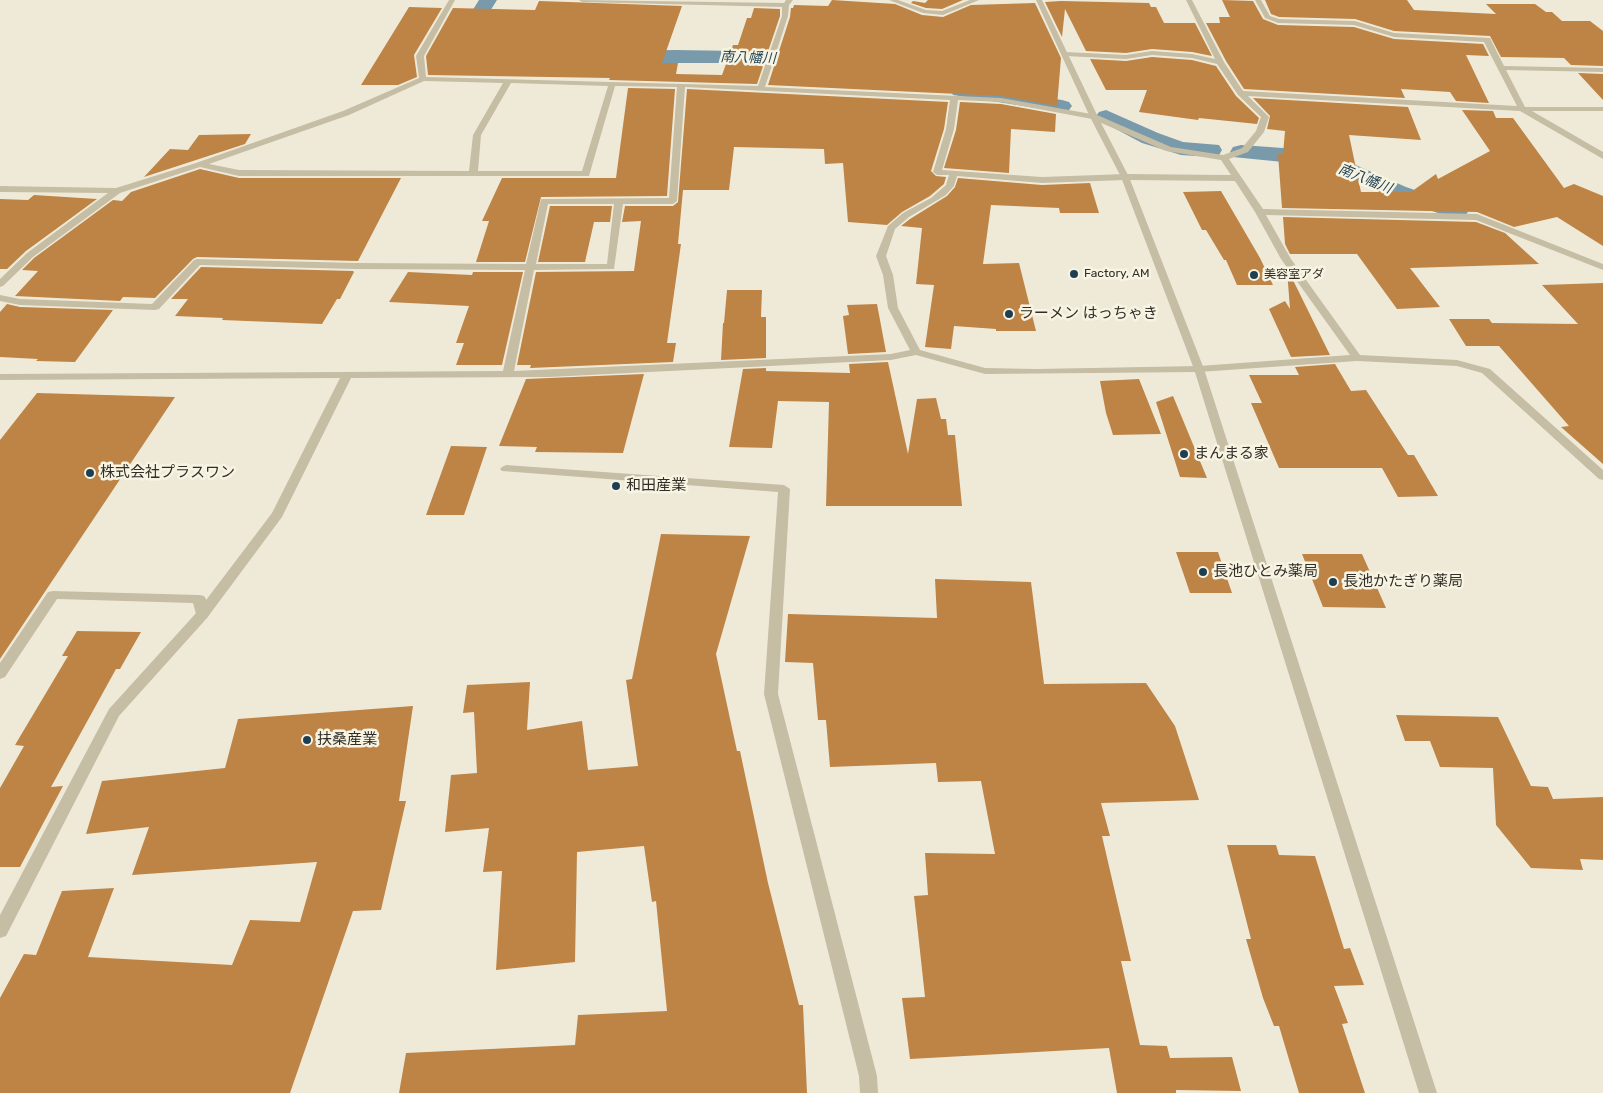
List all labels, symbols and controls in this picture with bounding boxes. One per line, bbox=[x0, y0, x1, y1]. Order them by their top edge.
water label: 南八幡川 bbox=[720, 49, 776, 67]
water label: 南八幡川 bbox=[1336, 161, 1394, 197]
place label: Factory, AM bbox=[1084, 267, 1149, 281]
marker: Factory, AM bbox=[1068, 268, 1080, 280]
place label: 美容室アダ bbox=[1264, 268, 1324, 282]
marker: 美容室アダ bbox=[1248, 269, 1260, 281]
place label: ラーメン はっちゃき bbox=[1019, 305, 1158, 323]
marker: ラーメン はっちゃき bbox=[1003, 308, 1015, 320]
place label: まんまる家 bbox=[1194, 445, 1269, 463]
marker: まんまる家 bbox=[1178, 448, 1190, 460]
place label: 株式会社プラスワン bbox=[100, 464, 235, 482]
marker: 株式会社プラスワン bbox=[84, 467, 96, 479]
place label: 和田産業 bbox=[626, 477, 686, 495]
marker: 和田産業 bbox=[610, 480, 622, 492]
place label: 長池ひとみ薬局 bbox=[1213, 563, 1318, 581]
marker: 長池ひとみ薬局 bbox=[1197, 566, 1209, 578]
place label: 長池かたぎり薬局 bbox=[1343, 573, 1463, 591]
marker: 長池かたぎり薬局 bbox=[1327, 576, 1339, 588]
place label: 扶桑産業 bbox=[317, 731, 377, 749]
marker: 扶桑産業 bbox=[301, 734, 313, 746]

